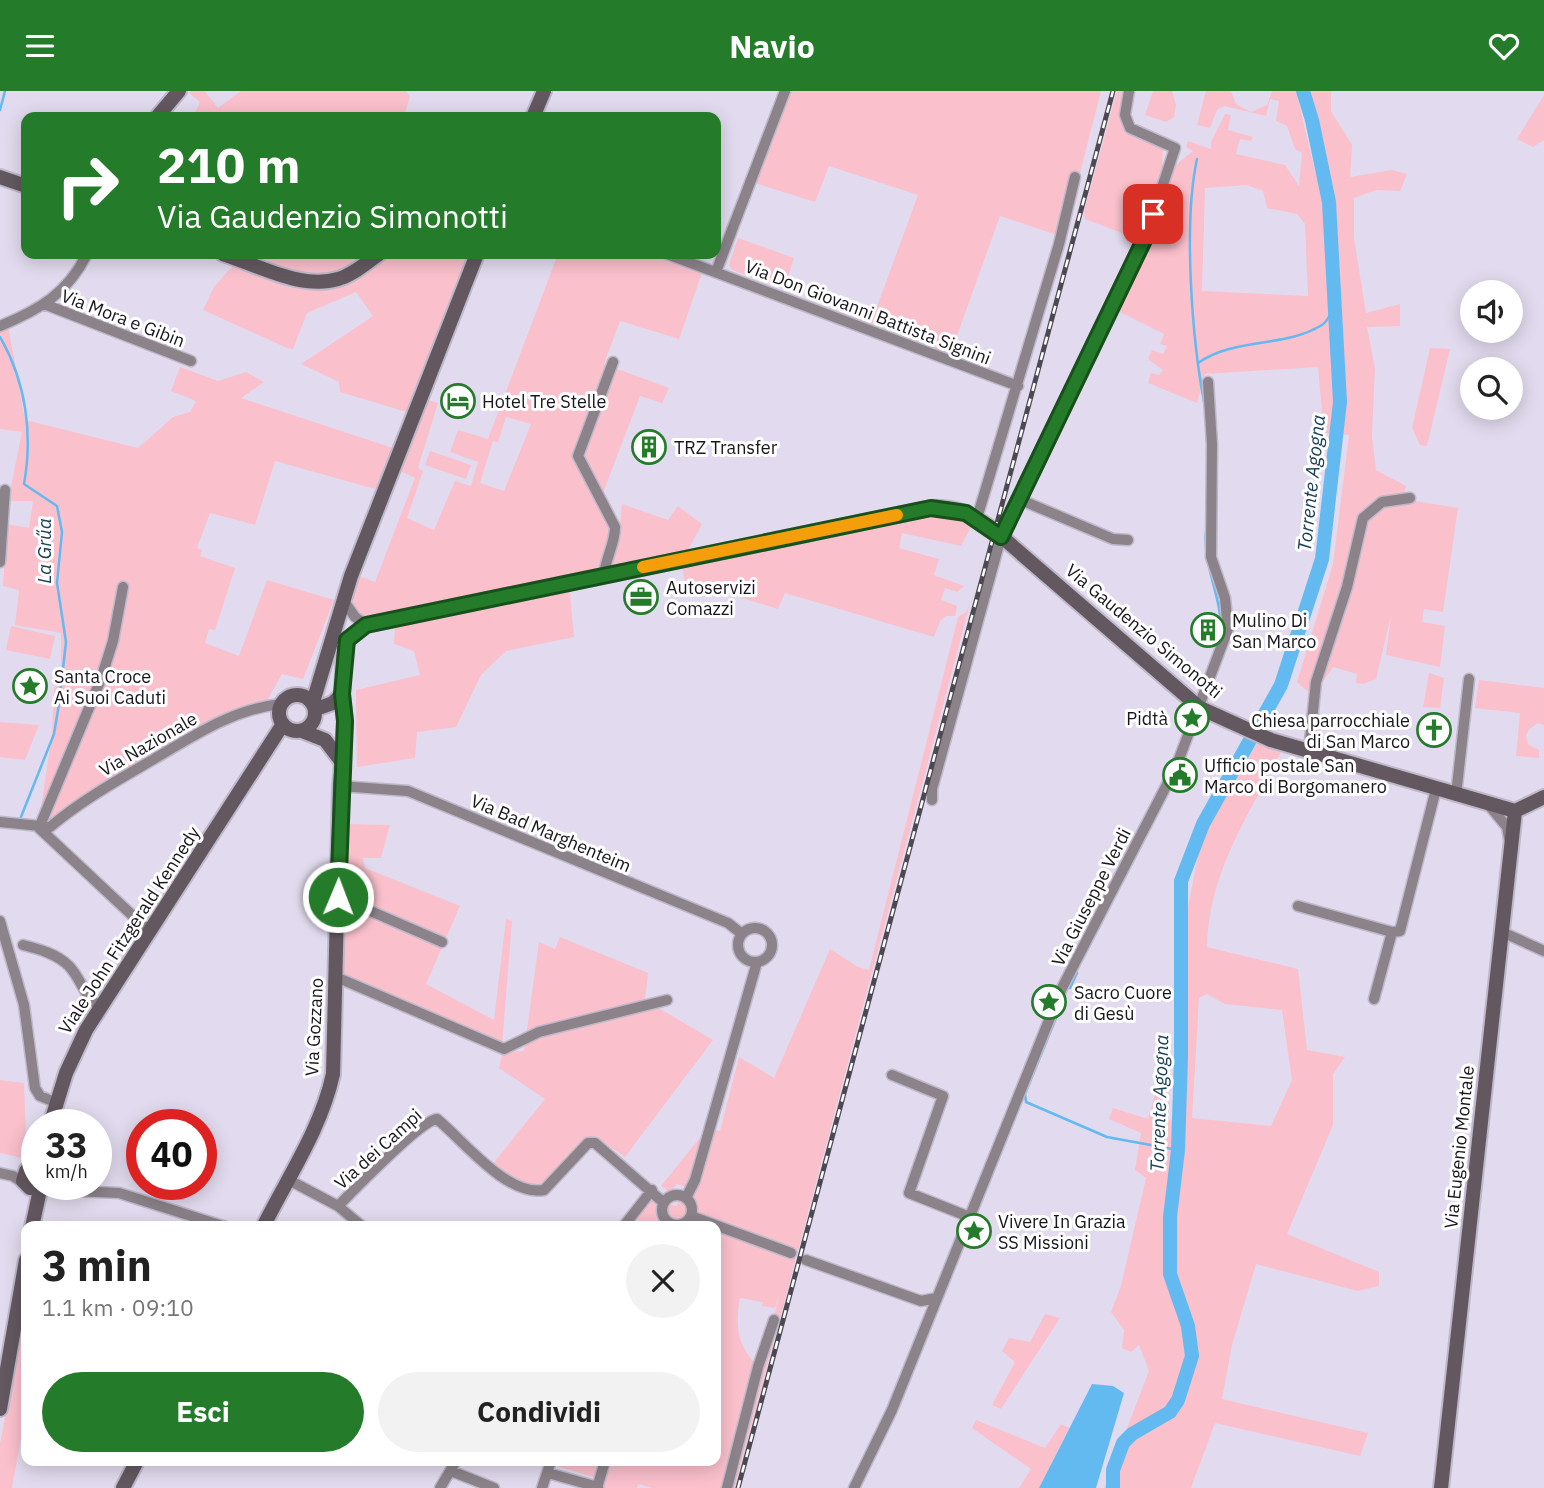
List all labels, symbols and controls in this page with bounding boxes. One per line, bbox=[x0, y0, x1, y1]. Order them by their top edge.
text: Navio bbox=[729, 25, 815, 67]
icon: menu bbox=[21, 27, 59, 65]
icon: heart bbox=[1485, 27, 1523, 65]
text: 210 m bbox=[157, 133, 301, 196]
icon: right bbox=[42, 140, 133, 231]
pin bbox=[1123, 184, 1183, 244]
text: Via Gaudenzio Simonotti bbox=[157, 195, 508, 237]
icon: arrive bbox=[1134, 195, 1172, 233]
street label: Via Don Giovanni Battista Signini bbox=[742, 254, 994, 370]
map controls bbox=[1460, 280, 1523, 420]
button: sound bbox=[1460, 280, 1523, 343]
street label: Via Mora e Gibin bbox=[58, 284, 188, 352]
button: search bbox=[1460, 357, 1523, 420]
hotel icon: Hotel Tre Stelle bbox=[439, 382, 477, 420]
place label: Hotel Tre Stelle bbox=[482, 390, 606, 413]
water label: Torrente Agogna bbox=[1292, 413, 1330, 553]
building icon: TRZ Transfer bbox=[630, 428, 668, 466]
place label: TRZ Transfer bbox=[674, 436, 778, 459]
water label: La Grűa bbox=[32, 518, 56, 584]
street label: Via Gaudenzio Simonotti bbox=[1061, 559, 1227, 703]
place label: Autoservizi Comazzi bbox=[666, 576, 756, 620]
office icon: Autoservizi Comazzi bbox=[622, 578, 660, 616]
place label: Mulino Di San Marco bbox=[1232, 609, 1316, 653]
building icon: Mulino Di San Marco bbox=[1189, 611, 1227, 649]
place label: Santa Croce Ai Suoi Caduti bbox=[54, 665, 166, 709]
place icon: Santa Croce Ai Suoi Caduti bbox=[11, 667, 49, 705]
place icon: Pidtà bbox=[1173, 699, 1211, 737]
street label: Via Nazionale bbox=[95, 707, 201, 781]
place label: Pidtà bbox=[1126, 707, 1168, 730]
place label: Chiesa parrocchiale di San Marco bbox=[1251, 709, 1410, 753]
church icon: Chiesa parrocchiale di San Marco bbox=[1415, 711, 1453, 749]
place label: Ufficio postale San Marco di Borgomanero bbox=[1204, 754, 1387, 798]
public building icon: Ufficio postale San Marco di Borgomanero bbox=[1161, 756, 1199, 794]
street label: Via Bad Marghenteim bbox=[467, 789, 635, 877]
street label: Viale John Fitzgerald Kennedy bbox=[53, 822, 205, 1038]
street label: Via Giuseppe Verdi bbox=[1046, 824, 1136, 970]
position arrow bbox=[301, 860, 375, 934]
street label: Via Gozzano bbox=[300, 977, 328, 1077]
place label: Sacro Cuore di Gesù bbox=[1074, 981, 1172, 1025]
place icon: Sacro Cuore di Gesù bbox=[1030, 983, 1068, 1021]
water label: Torrente Agogna bbox=[1145, 1034, 1173, 1172]
street label: Via Eugenio Montale bbox=[1439, 1064, 1479, 1230]
street label: Via dei Campi bbox=[329, 1104, 427, 1194]
speed limit sign: 40 bbox=[126, 1109, 217, 1200]
text: 33 bbox=[45, 1122, 88, 1168]
text: km/h bbox=[45, 1160, 88, 1183]
place label: Vivere In Grazia SS Missioni bbox=[998, 1210, 1126, 1254]
place icon: Vivere In Grazia SS Missioni bbox=[955, 1212, 993, 1250]
text: 3 min bbox=[42, 1238, 152, 1293]
button: close bbox=[626, 1244, 700, 1318]
text: 1.1 km · 09:10 bbox=[42, 1292, 194, 1322]
button: Esci bbox=[42, 1372, 364, 1452]
button: Condividi bbox=[378, 1372, 700, 1452]

